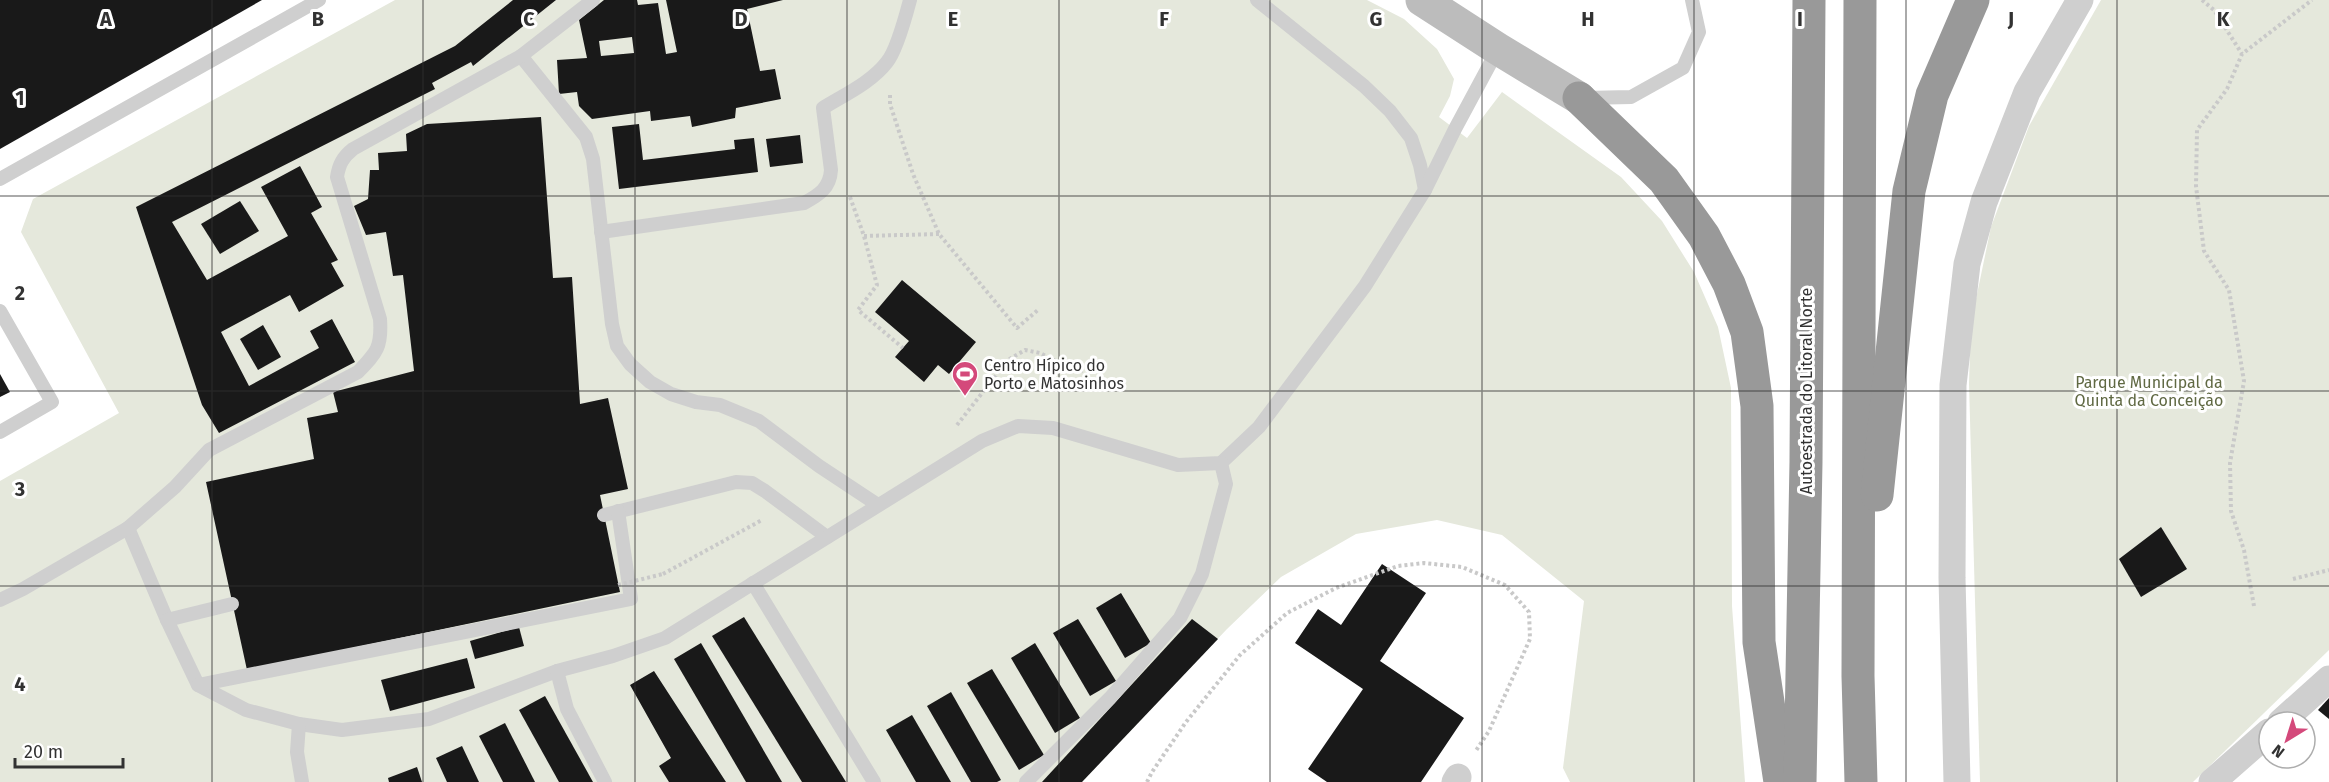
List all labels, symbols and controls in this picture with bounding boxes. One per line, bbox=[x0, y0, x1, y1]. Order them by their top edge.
text: A bbox=[99, 7, 113, 31]
text: B bbox=[312, 7, 324, 31]
text: C bbox=[523, 7, 535, 31]
text: D bbox=[734, 7, 748, 31]
text: E bbox=[948, 7, 958, 31]
text: F bbox=[1159, 7, 1169, 31]
text: G bbox=[1370, 7, 1382, 31]
text: H bbox=[1581, 7, 1595, 31]
text: I bbox=[1797, 7, 1803, 31]
text: J bbox=[2007, 7, 2014, 31]
text: K bbox=[2217, 7, 2230, 31]
text: 1 bbox=[15, 86, 25, 110]
text: 2 bbox=[15, 281, 25, 305]
street label: Autoestrada do Litoral Norte bbox=[1797, 288, 1816, 494]
place label: Centro Hípico do Porto e Matosinhos bbox=[984, 356, 1124, 393]
sports icon: Centro Hípico do Porto e Matosinhos bbox=[950, 359, 980, 397]
park label: Parque Municipal da Quinta da Conceição bbox=[2075, 373, 2223, 411]
text: 3 bbox=[14, 477, 25, 501]
text: 4 bbox=[14, 672, 26, 696]
north arrow bbox=[2257, 710, 2317, 770]
scale bar bbox=[15, 731, 123, 769]
text: 20 m bbox=[24, 741, 63, 763]
text: N bbox=[2268, 741, 2288, 762]

